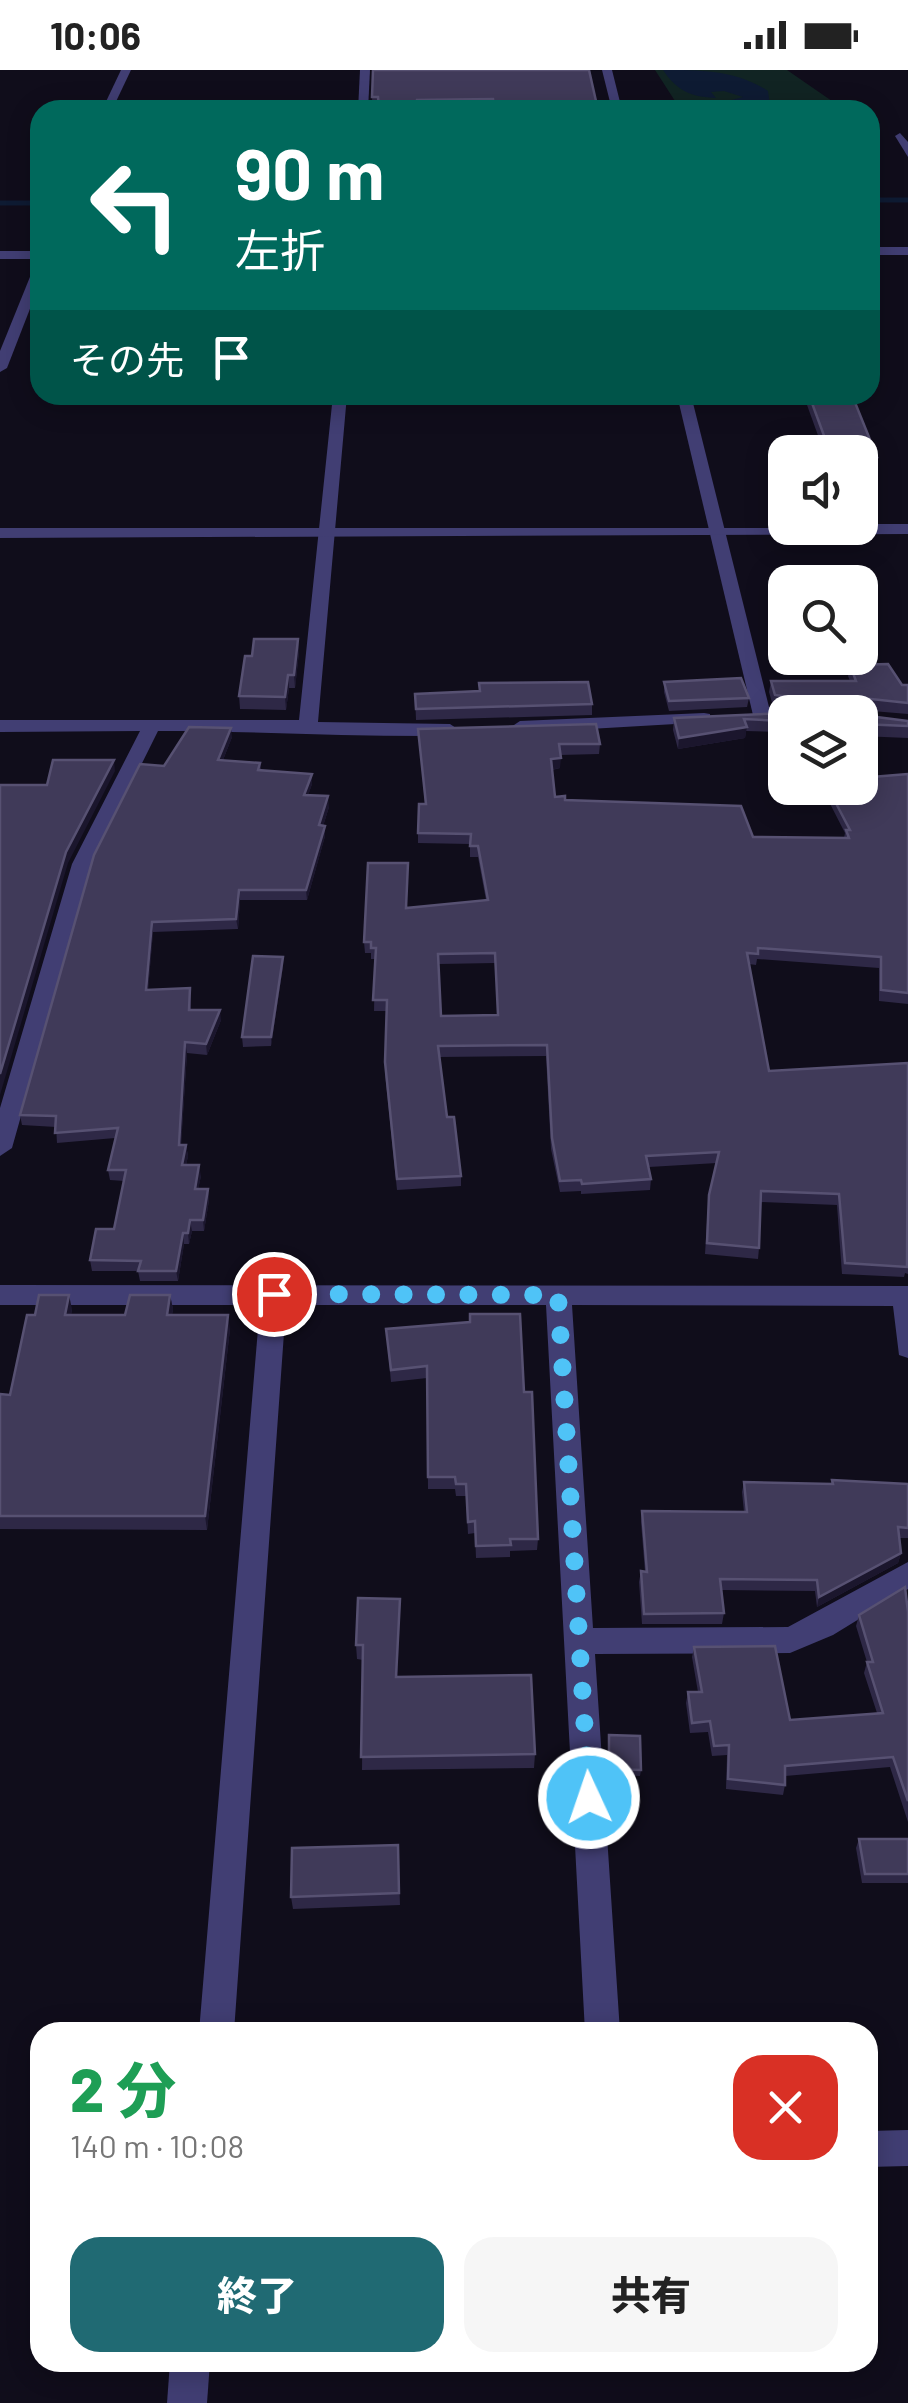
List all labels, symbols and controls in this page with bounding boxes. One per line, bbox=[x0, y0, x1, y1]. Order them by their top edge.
text: 10:06 bbox=[50, 12, 141, 58]
text: 90 m bbox=[235, 130, 385, 214]
icon: left bbox=[70, 140, 200, 270]
text: 左折 bbox=[235, 222, 325, 276]
icon: arrive bbox=[204, 330, 259, 385]
text: その先 bbox=[70, 336, 184, 382]
map controls bbox=[768, 435, 878, 805]
button: sound bbox=[768, 435, 878, 545]
button: search bbox=[768, 565, 878, 675]
button: layers bbox=[768, 695, 878, 805]
pin bbox=[232, 1252, 317, 1337]
icon: arrive bbox=[247, 1267, 302, 1322]
position arrow bbox=[537, 1746, 641, 1850]
text: 2 分 bbox=[70, 2052, 176, 2124]
button: close bbox=[733, 2055, 838, 2160]
text: 140 m · 10:08 bbox=[70, 2126, 244, 2164]
button: 終了 bbox=[70, 2237, 444, 2352]
button: 共有 bbox=[464, 2237, 838, 2352]

